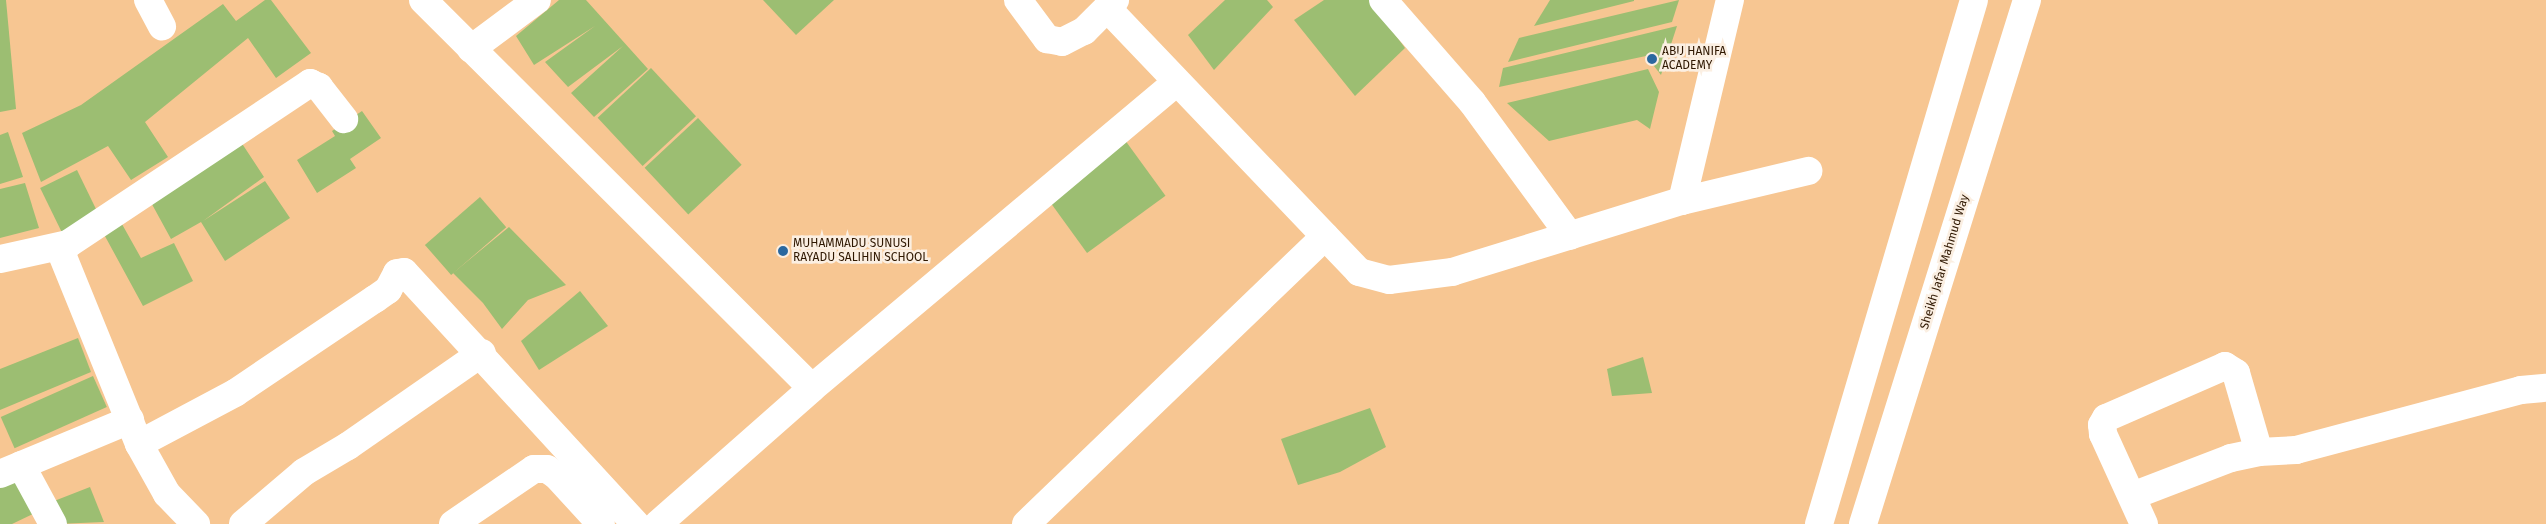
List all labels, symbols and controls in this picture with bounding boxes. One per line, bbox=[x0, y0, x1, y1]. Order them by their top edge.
place label: ABU HANIFA ACADEMY bbox=[1662, 45, 1726, 73]
marker: ABU HANIFA ACADEMY bbox=[1646, 53, 1658, 65]
street label: Sheikh Jafar Mahmud Way bbox=[1918, 193, 1972, 331]
place label: MUHAMMADU SUNUSI RAYADU SALIHIN SCHOOL bbox=[793, 237, 928, 265]
marker: MUHAMMADU SUNUSI RAYADU SALIHIN SCHOOL bbox=[777, 245, 789, 257]

